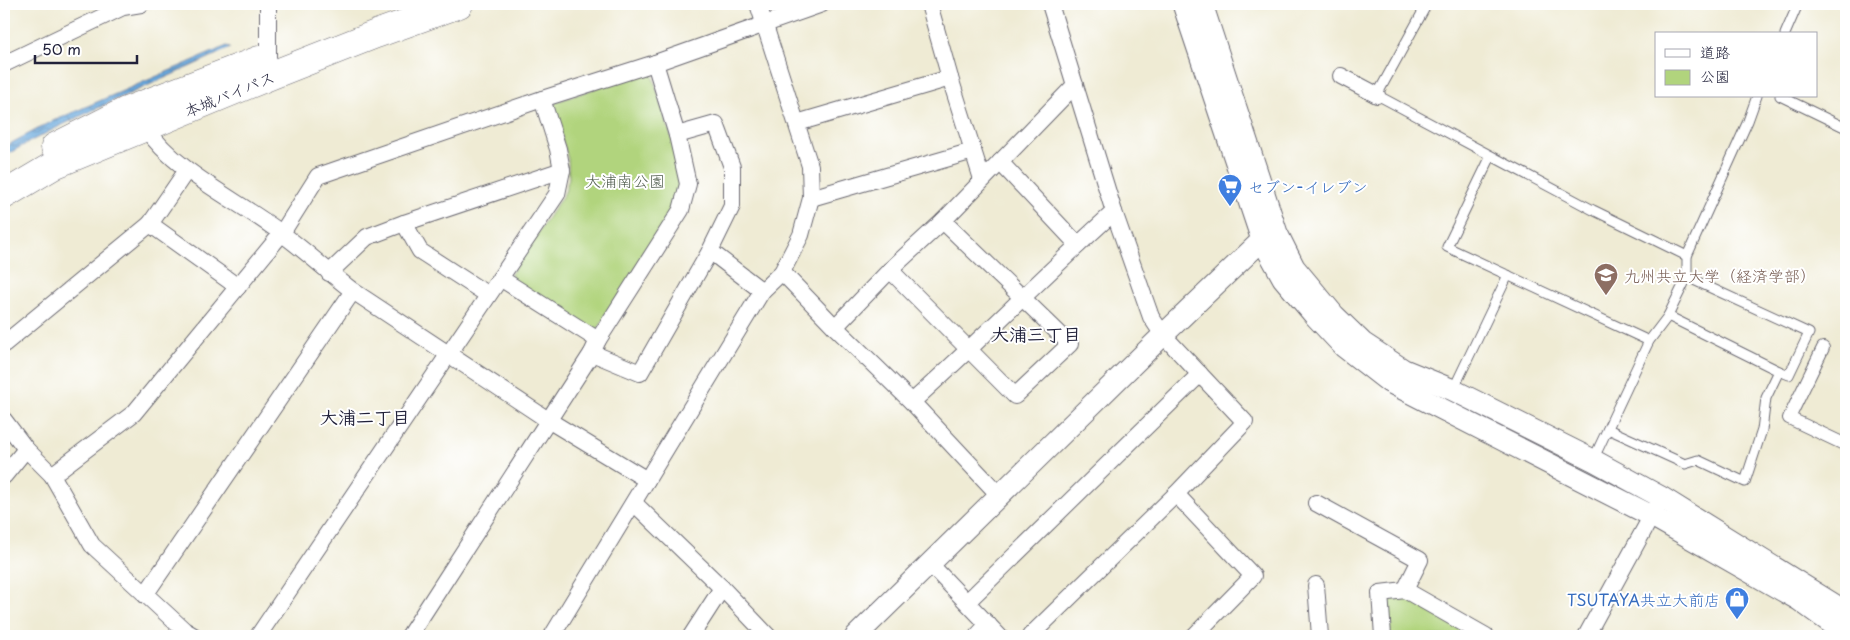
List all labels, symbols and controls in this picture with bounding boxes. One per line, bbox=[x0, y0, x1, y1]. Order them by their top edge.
scale bar bbox=[35, 32, 138, 64]
legend bbox=[1655, 32, 1818, 98]
text: 50 m bbox=[42, 37, 81, 60]
text: 道路 bbox=[1700, 40, 1730, 63]
street label: 本城バイパス bbox=[180, 64, 278, 122]
text: 公園 bbox=[1700, 64, 1730, 87]
park label: 大浦南公園 bbox=[585, 168, 665, 192]
supermarket icon: セブン-イレブン bbox=[1217, 173, 1243, 207]
place label: セブン-イレブン bbox=[1248, 174, 1368, 198]
school or university icon: 九州共立大学（経済学部） bbox=[1593, 262, 1619, 296]
place label: 九州共立大学（経済学部） bbox=[1624, 263, 1816, 287]
district label: 大浦三丁目 bbox=[991, 320, 1081, 347]
district label: 大浦二丁目 bbox=[320, 403, 410, 430]
shop icon: TSUTAYA共立大前店 bbox=[1724, 586, 1750, 620]
place label: TSUTAYA共立大前店 bbox=[1567, 587, 1720, 611]

